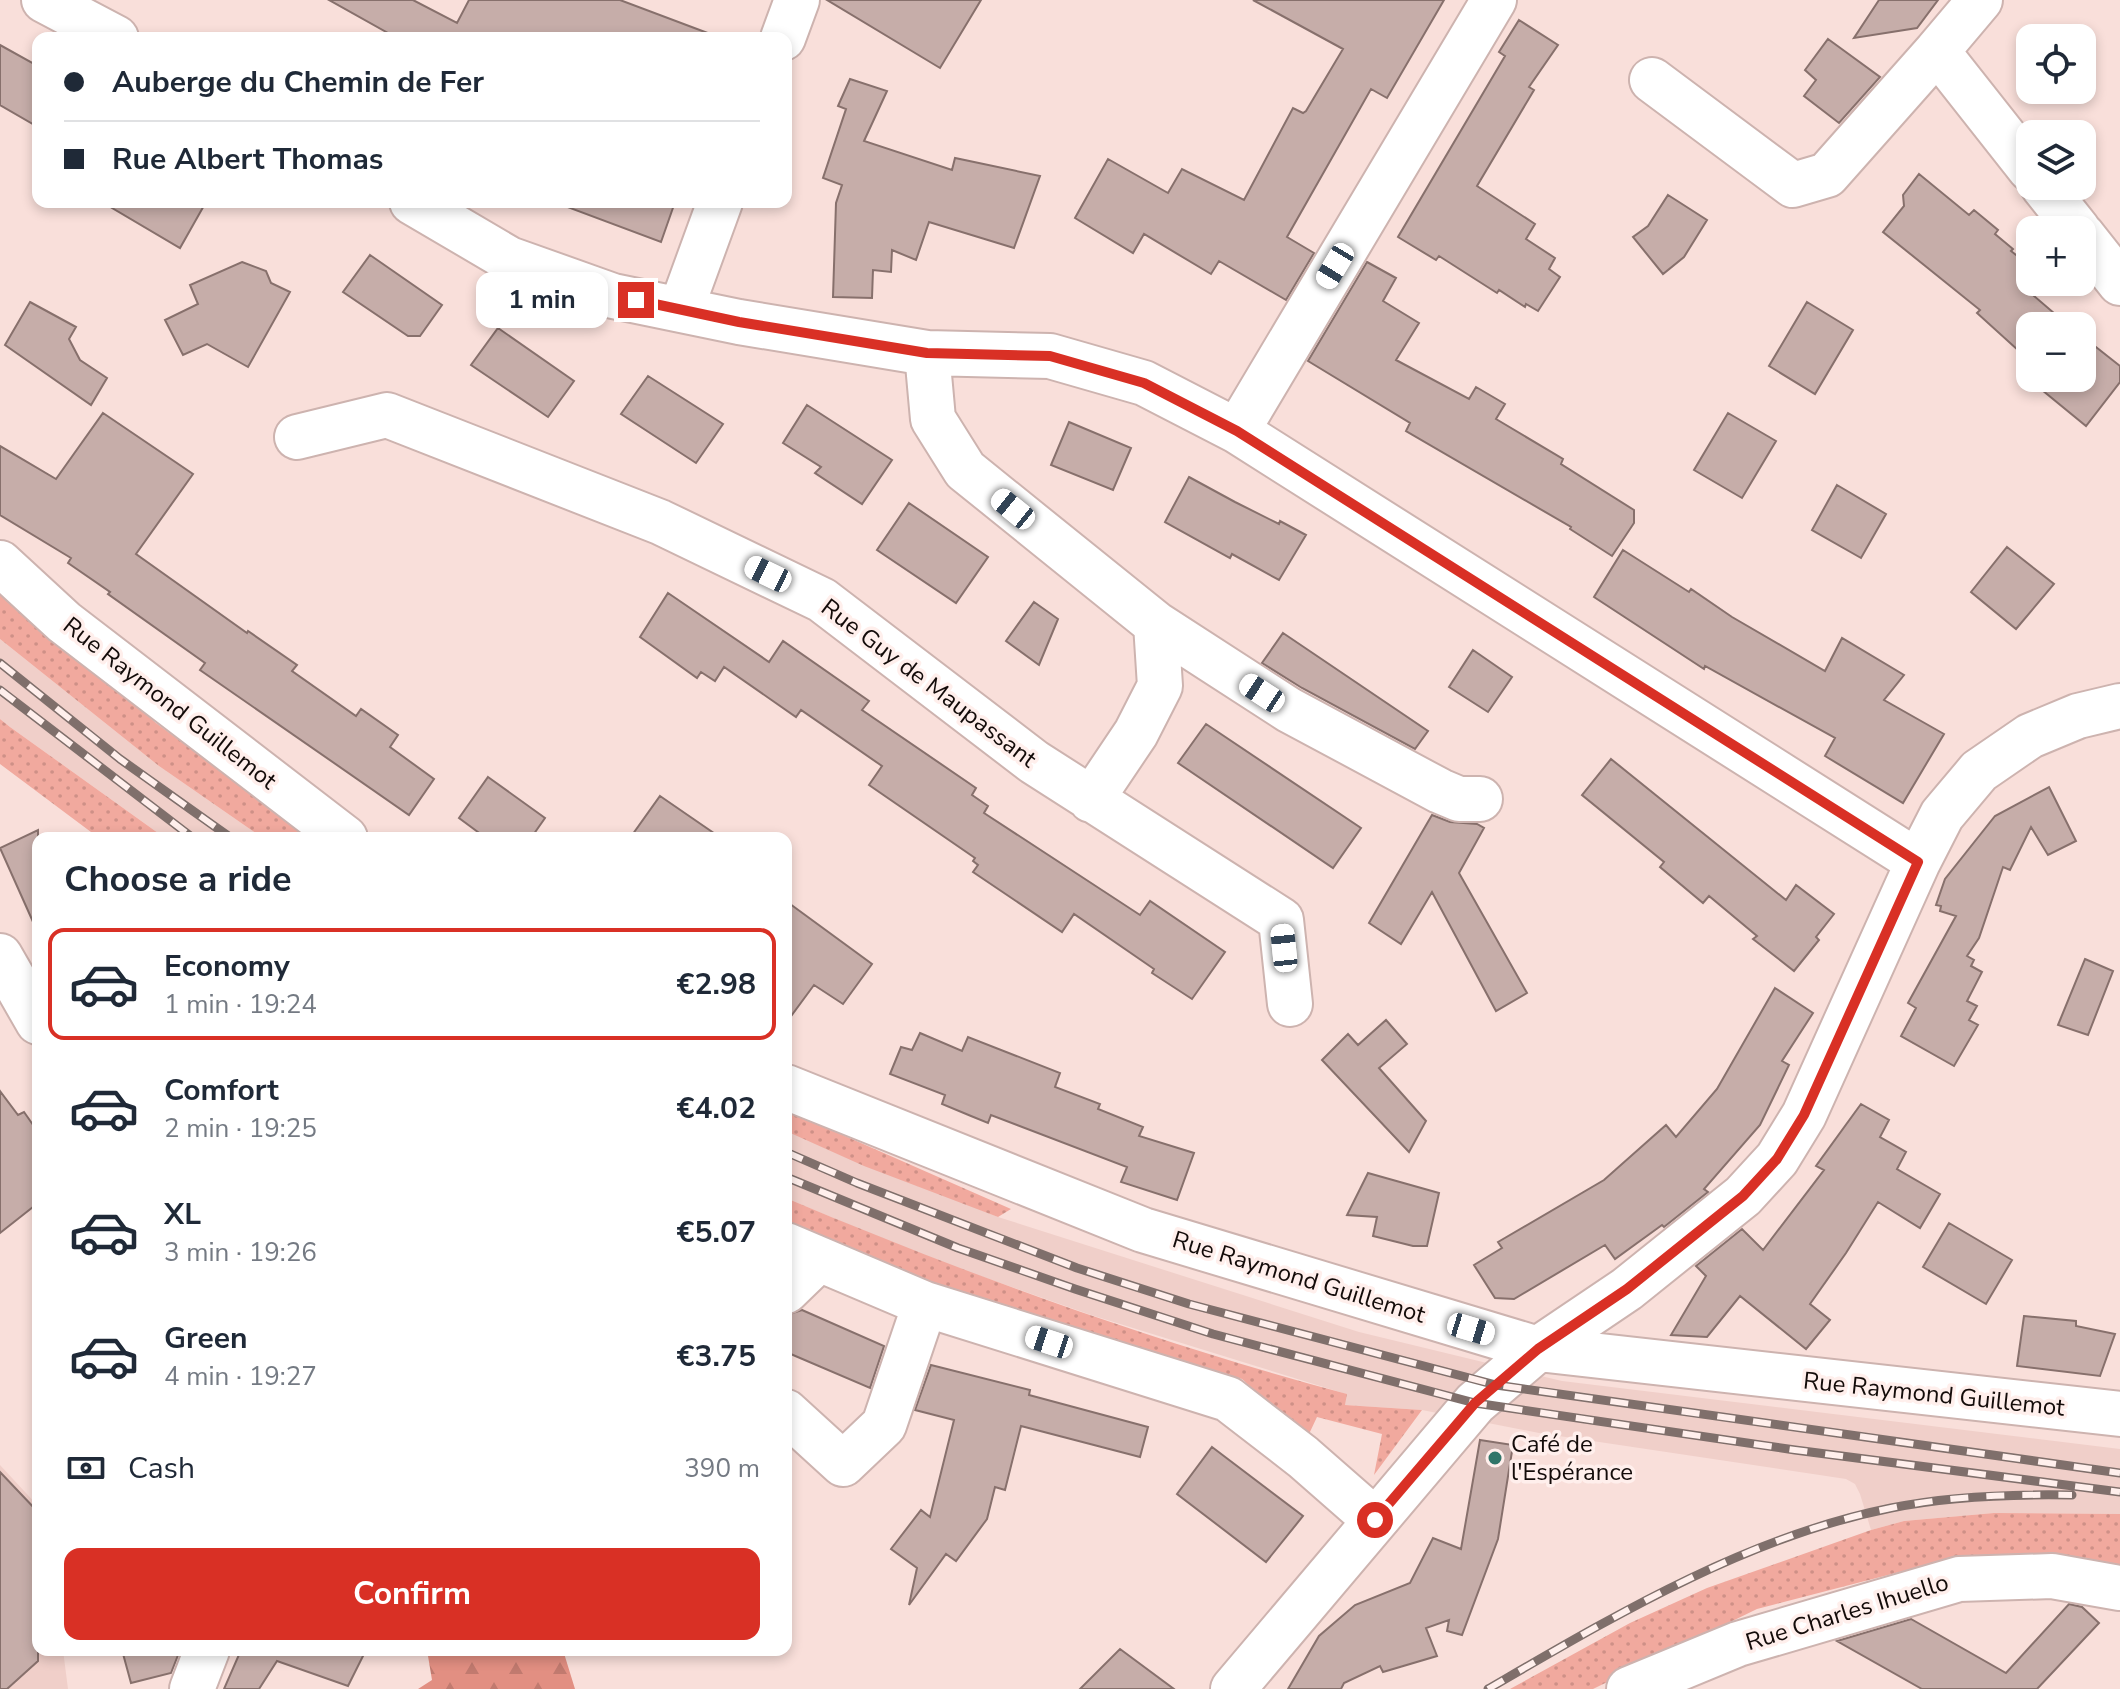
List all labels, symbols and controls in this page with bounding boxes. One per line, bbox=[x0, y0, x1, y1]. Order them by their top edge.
map controls bbox=[2016, 24, 2096, 392]
button: locate bbox=[2016, 24, 2096, 104]
text: Auberge du Chemin de Fer bbox=[112, 62, 484, 103]
button: layers bbox=[2016, 120, 2096, 200]
text: Rue Albert Thomas bbox=[112, 139, 384, 180]
button: + bbox=[2016, 216, 2096, 296]
car bbox=[1312, 239, 1358, 293]
callout: 1 min bbox=[476, 272, 608, 328]
text: 1 min bbox=[508, 282, 576, 317]
route end bbox=[618, 282, 654, 318]
button: − bbox=[2016, 312, 2096, 392]
car bbox=[987, 485, 1039, 533]
car bbox=[741, 553, 795, 595]
street label: Rue Guy de Maupassant bbox=[815, 591, 1044, 775]
street label: Rue Raymond Guillemot bbox=[57, 610, 284, 797]
car bbox=[1235, 670, 1289, 716]
text: Choose a ride bbox=[64, 855, 292, 904]
car bbox=[1270, 923, 1298, 973]
text: Economy bbox=[164, 946, 290, 987]
icon: car bbox=[68, 948, 140, 1020]
text: €2.98 bbox=[677, 964, 756, 1005]
text: 1 min · 19:24 bbox=[164, 987, 317, 1022]
text: Comfort bbox=[164, 1070, 279, 1111]
icon: car bbox=[68, 1072, 140, 1144]
text: €4.02 bbox=[677, 1088, 756, 1129]
text: 2 min · 19:25 bbox=[164, 1111, 317, 1146]
text: XL bbox=[164, 1194, 201, 1235]
icon: car bbox=[68, 1196, 140, 1268]
text: €5.07 bbox=[677, 1212, 756, 1253]
street label: Rue Raymond Guillemot bbox=[1169, 1223, 1430, 1331]
text: 3 min · 19:26 bbox=[164, 1235, 317, 1270]
car bbox=[1445, 1311, 1497, 1347]
text: Green bbox=[164, 1318, 248, 1359]
icon: car bbox=[68, 1320, 140, 1392]
car bbox=[1022, 1323, 1076, 1361]
text: €3.75 bbox=[677, 1336, 756, 1377]
text: 4 min · 19:27 bbox=[164, 1359, 317, 1394]
street label: Rue Raymond Guillemot bbox=[1802, 1364, 2067, 1424]
place label: Café de l'Espérance bbox=[1511, 1428, 1633, 1488]
icon: cash bbox=[64, 1446, 108, 1490]
text: Cash bbox=[128, 1448, 195, 1489]
marker: Café de l'Espérance bbox=[1486, 1449, 1504, 1467]
text: 390 m bbox=[684, 1451, 760, 1486]
route start bbox=[1357, 1502, 1393, 1538]
button: Confirm bbox=[64, 1548, 760, 1640]
street label: Rue Charles Ihuello bbox=[1742, 1566, 1952, 1658]

